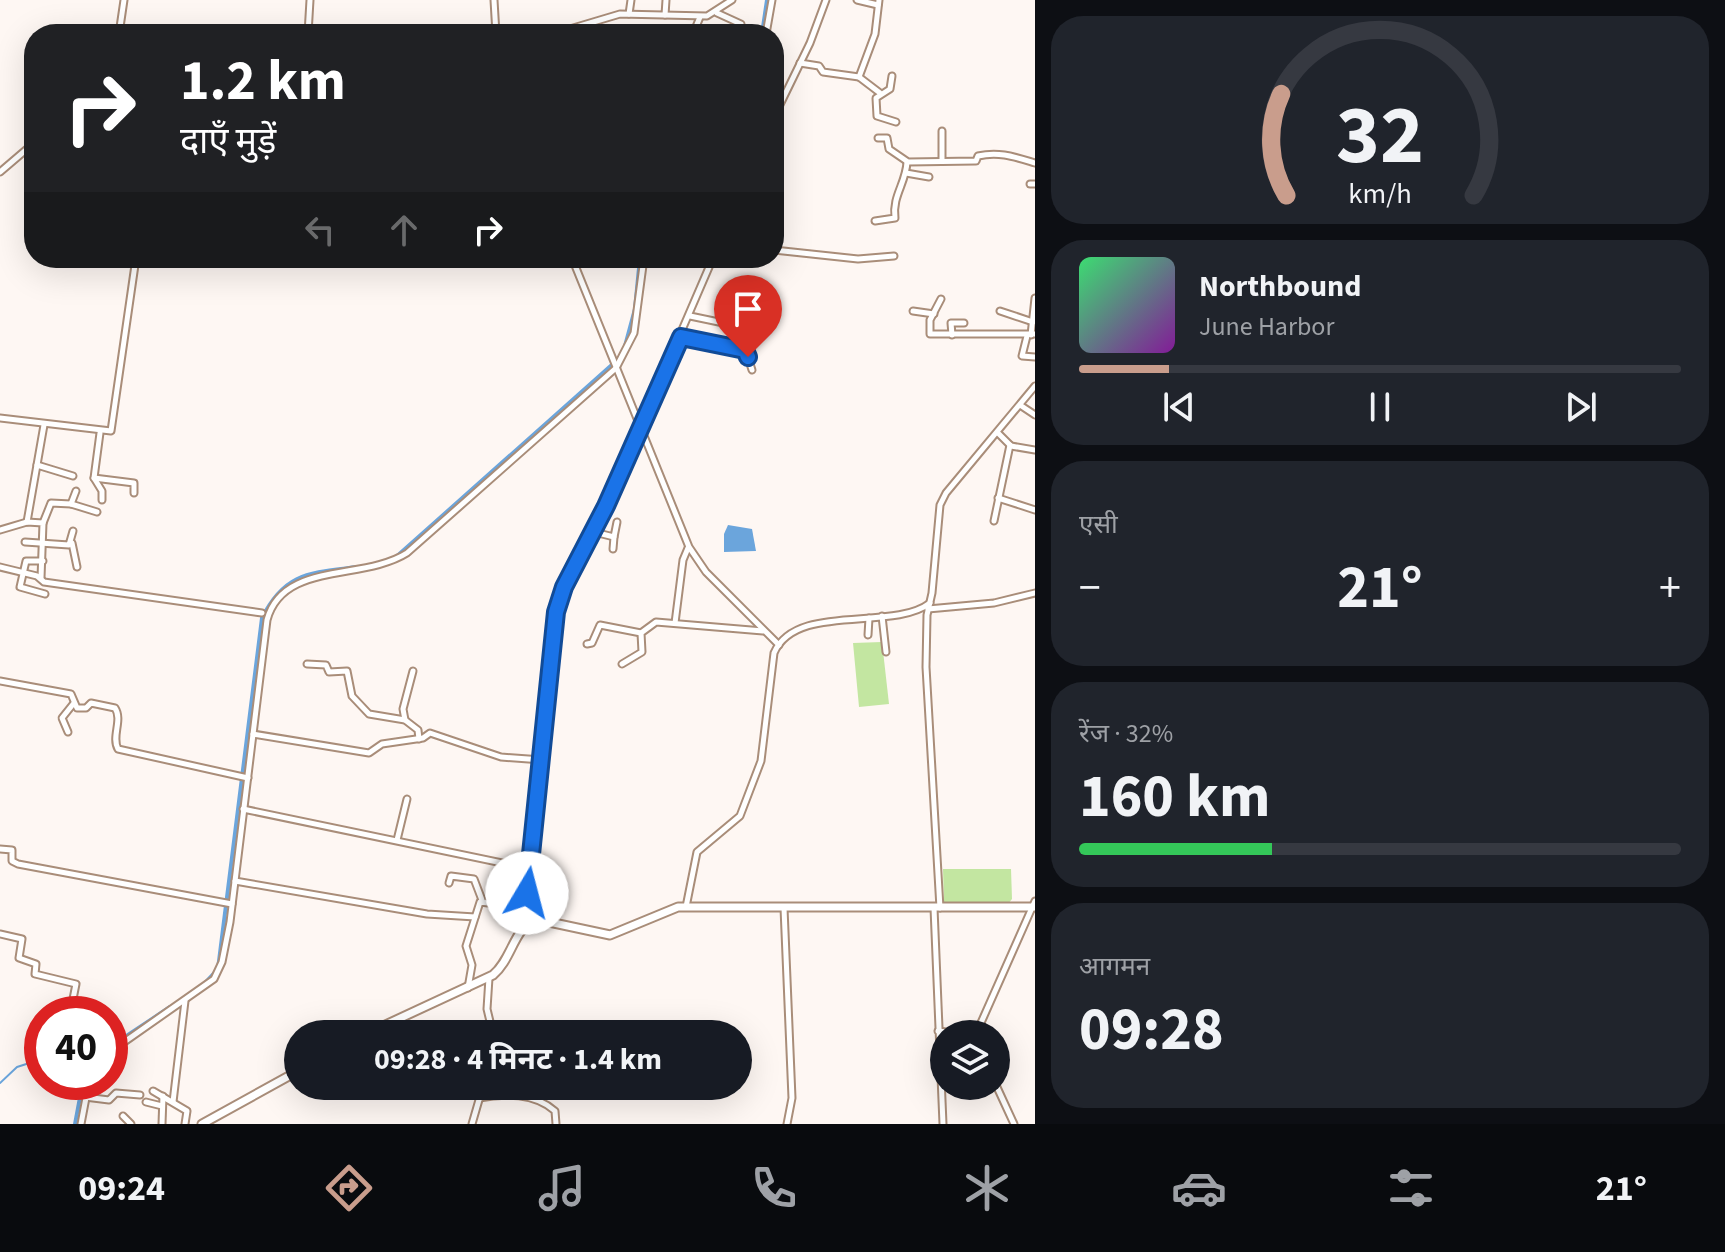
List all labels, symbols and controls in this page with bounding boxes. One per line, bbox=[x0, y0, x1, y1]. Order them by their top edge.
text: 1.2 km bbox=[180, 42, 346, 121]
icon: right bbox=[48, 56, 152, 160]
text: 32 bbox=[1336, 77, 1424, 195]
text: दाएँ मुड़ें bbox=[180, 116, 276, 167]
text: km/h bbox=[1348, 174, 1412, 214]
icon: left bbox=[298, 208, 342, 252]
icon: ahead bbox=[382, 208, 426, 252]
icon: right bbox=[466, 208, 510, 252]
text: Northbound bbox=[1199, 265, 1361, 308]
pin bbox=[714, 275, 782, 357]
icon: arrive bbox=[726, 287, 770, 331]
text: June Harbor bbox=[1199, 308, 1335, 345]
icon: previous bbox=[1157, 385, 1201, 429]
icon: pause bbox=[1358, 385, 1402, 429]
icon: next bbox=[1559, 385, 1603, 429]
text: एसी bbox=[1079, 506, 1118, 543]
text: 21° bbox=[1337, 546, 1423, 631]
text: − bbox=[1079, 557, 1101, 620]
text: + bbox=[1659, 557, 1681, 620]
text: रेंज · 32% bbox=[1079, 715, 1173, 752]
text: 160 km bbox=[1079, 755, 1270, 840]
position arrow bbox=[485, 851, 569, 935]
text: आगमन bbox=[1079, 948, 1150, 985]
text: 09:28 bbox=[1079, 988, 1224, 1073]
speed limit sign: 40 bbox=[24, 996, 128, 1100]
map controls bbox=[930, 1020, 1010, 1100]
button: layers bbox=[930, 1020, 1010, 1100]
text: 09:28 · 4 मिनट · 1.4 km bbox=[374, 1038, 662, 1081]
icon: directions bbox=[321, 1160, 377, 1216]
icon: music bbox=[534, 1160, 590, 1216]
icon: phone bbox=[746, 1160, 802, 1216]
icon: climate bbox=[959, 1160, 1015, 1216]
icon: car bbox=[1171, 1160, 1227, 1216]
icon: filters bbox=[1383, 1160, 1439, 1216]
text: 09:24 bbox=[78, 1163, 165, 1214]
text: 21° bbox=[1596, 1163, 1647, 1214]

